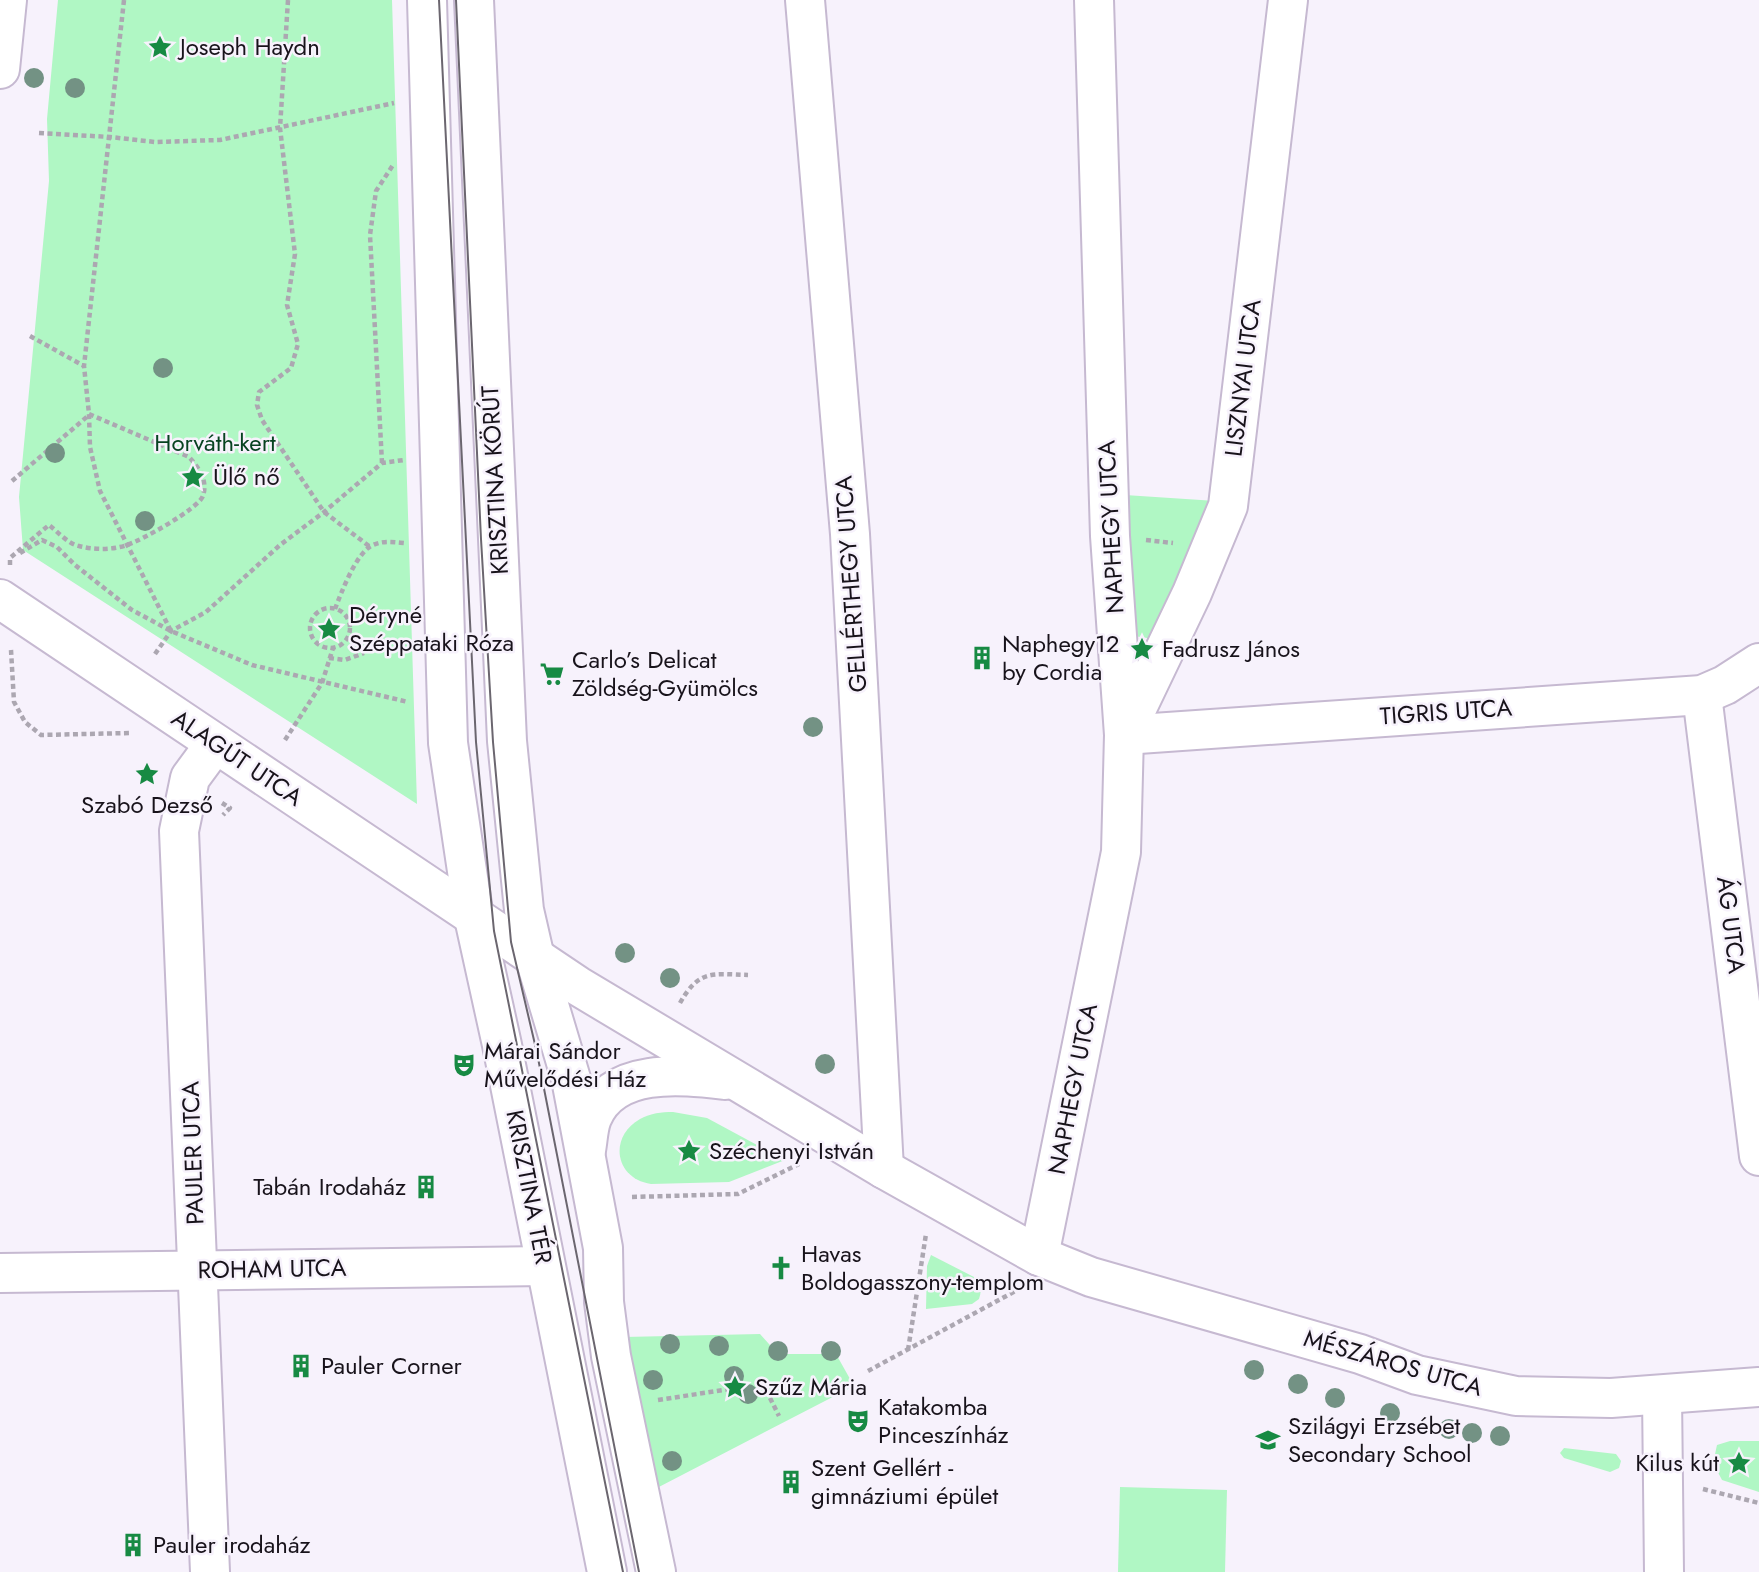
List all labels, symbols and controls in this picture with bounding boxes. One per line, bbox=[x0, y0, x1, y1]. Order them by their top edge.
place label: Joseph Haydn bbox=[177, 29, 320, 64]
place icon: Joseph Haydn bbox=[146, 33, 174, 61]
street label: LISZNYAI UTCA bbox=[1215, 297, 1270, 459]
street label: KRISZTINA KÖRÚT bbox=[472, 385, 517, 576]
park label: Horváth-kert bbox=[154, 425, 276, 460]
street label: NAPHEGY UTCA bbox=[1088, 439, 1133, 615]
place label: Ülő nő bbox=[213, 459, 280, 494]
place icon: Ülő nő bbox=[179, 463, 207, 491]
street label: GELLÉRTHEGY UTCA bbox=[825, 474, 876, 693]
place label: Déryné Széppataki Róza bbox=[349, 597, 514, 660]
place icon: Déryné Széppataki Róza bbox=[315, 615, 343, 643]
place label: Naphegy12 by Cordia bbox=[1002, 626, 1119, 689]
place label: Fadrusz János bbox=[1162, 631, 1300, 666]
place icon: Fadrusz János bbox=[1128, 635, 1156, 663]
place label: Carlo’s Delicat Zöldség-Gyümölcs bbox=[572, 642, 758, 705]
building icon: Naphegy12 by Cordia bbox=[968, 644, 996, 672]
supermarket icon: Carlo’s Delicat Zöldség-Gyümölcs bbox=[538, 660, 566, 688]
street label: TIGRIS UTCA bbox=[1379, 689, 1513, 734]
street label: ALAGÚT UTCA bbox=[165, 701, 310, 815]
place icon: Szabó Dezső bbox=[133, 760, 161, 788]
place label: Szabó Dezső bbox=[81, 787, 213, 822]
street label: ÁG UTCA bbox=[1708, 874, 1755, 976]
street label: NAPHEGY UTCA bbox=[1039, 1000, 1106, 1177]
place label: Márai Sándor Művelődési Ház bbox=[484, 1033, 646, 1096]
theatre icon: Márai Sándor Művelődési Ház bbox=[450, 1051, 478, 1079]
street label: PAULER UTCA bbox=[172, 1080, 213, 1226]
street label: KRISZTINA TÉR bbox=[497, 1107, 562, 1268]
place label: Széchenyi István bbox=[709, 1133, 874, 1168]
place icon: Széchenyi István bbox=[675, 1137, 703, 1165]
place label: Tabán Irodaház bbox=[253, 1169, 406, 1204]
building icon: Tabán Irodaház bbox=[412, 1173, 440, 1201]
place label: Havas Boldogasszony-templom bbox=[801, 1236, 1044, 1299]
street label: ROHAM UTCA bbox=[197, 1250, 347, 1287]
church icon: Havas Boldogasszony-templom bbox=[767, 1254, 795, 1282]
street label: MÉSZÁROS UTCA bbox=[1300, 1320, 1487, 1405]
place label: Pauler Corner bbox=[321, 1348, 463, 1383]
building icon: Pauler Corner bbox=[287, 1352, 315, 1380]
place label: Szűz Mária bbox=[755, 1369, 867, 1404]
place icon: Szűz Mária bbox=[721, 1373, 749, 1401]
place label: Katakomba Pinceszínház bbox=[878, 1389, 1009, 1452]
theatre icon: Katakomba Pinceszínház bbox=[844, 1407, 872, 1435]
place label: Szilágyi Erzsébet Secondary School bbox=[1288, 1408, 1472, 1471]
school or university icon: Szilágyi Erzsébet Secondary School bbox=[1254, 1426, 1282, 1454]
place label: Kilus kút bbox=[1635, 1445, 1719, 1480]
place icon: Kilus kút bbox=[1725, 1449, 1753, 1477]
place label: Szent Gellért - gimnáziumi épület bbox=[811, 1450, 998, 1513]
building icon: Szent Gellért - gimnáziumi épület bbox=[777, 1468, 805, 1496]
place label: Pauler irodaház bbox=[153, 1527, 311, 1562]
building icon: Pauler irodaház bbox=[119, 1531, 147, 1559]

